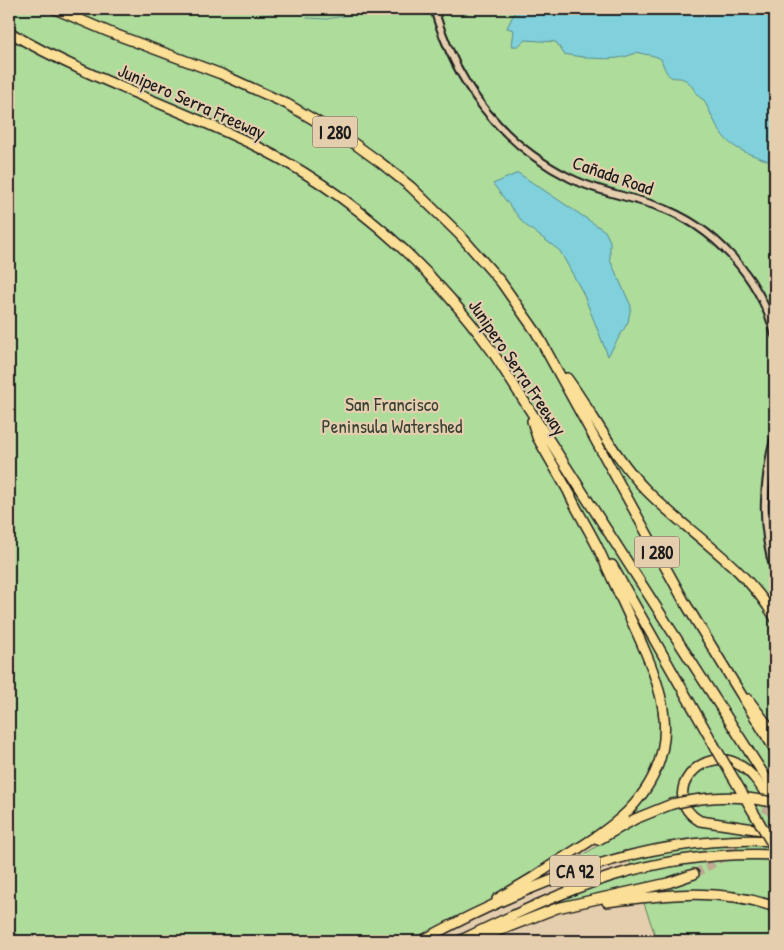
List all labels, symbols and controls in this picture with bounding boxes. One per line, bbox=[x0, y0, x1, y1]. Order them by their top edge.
street label: Junipero Serra Freeway bbox=[114, 57, 270, 145]
road number: I 280 bbox=[312, 116, 358, 148]
street label: Cañada Road bbox=[569, 149, 658, 201]
street label: Junipero Serra Freeway bbox=[463, 294, 573, 440]
park label: San Francisco Peninsula Watershed bbox=[322, 391, 463, 439]
road number: I 280 bbox=[634, 536, 680, 568]
road number: CA 92 bbox=[550, 856, 600, 886]

